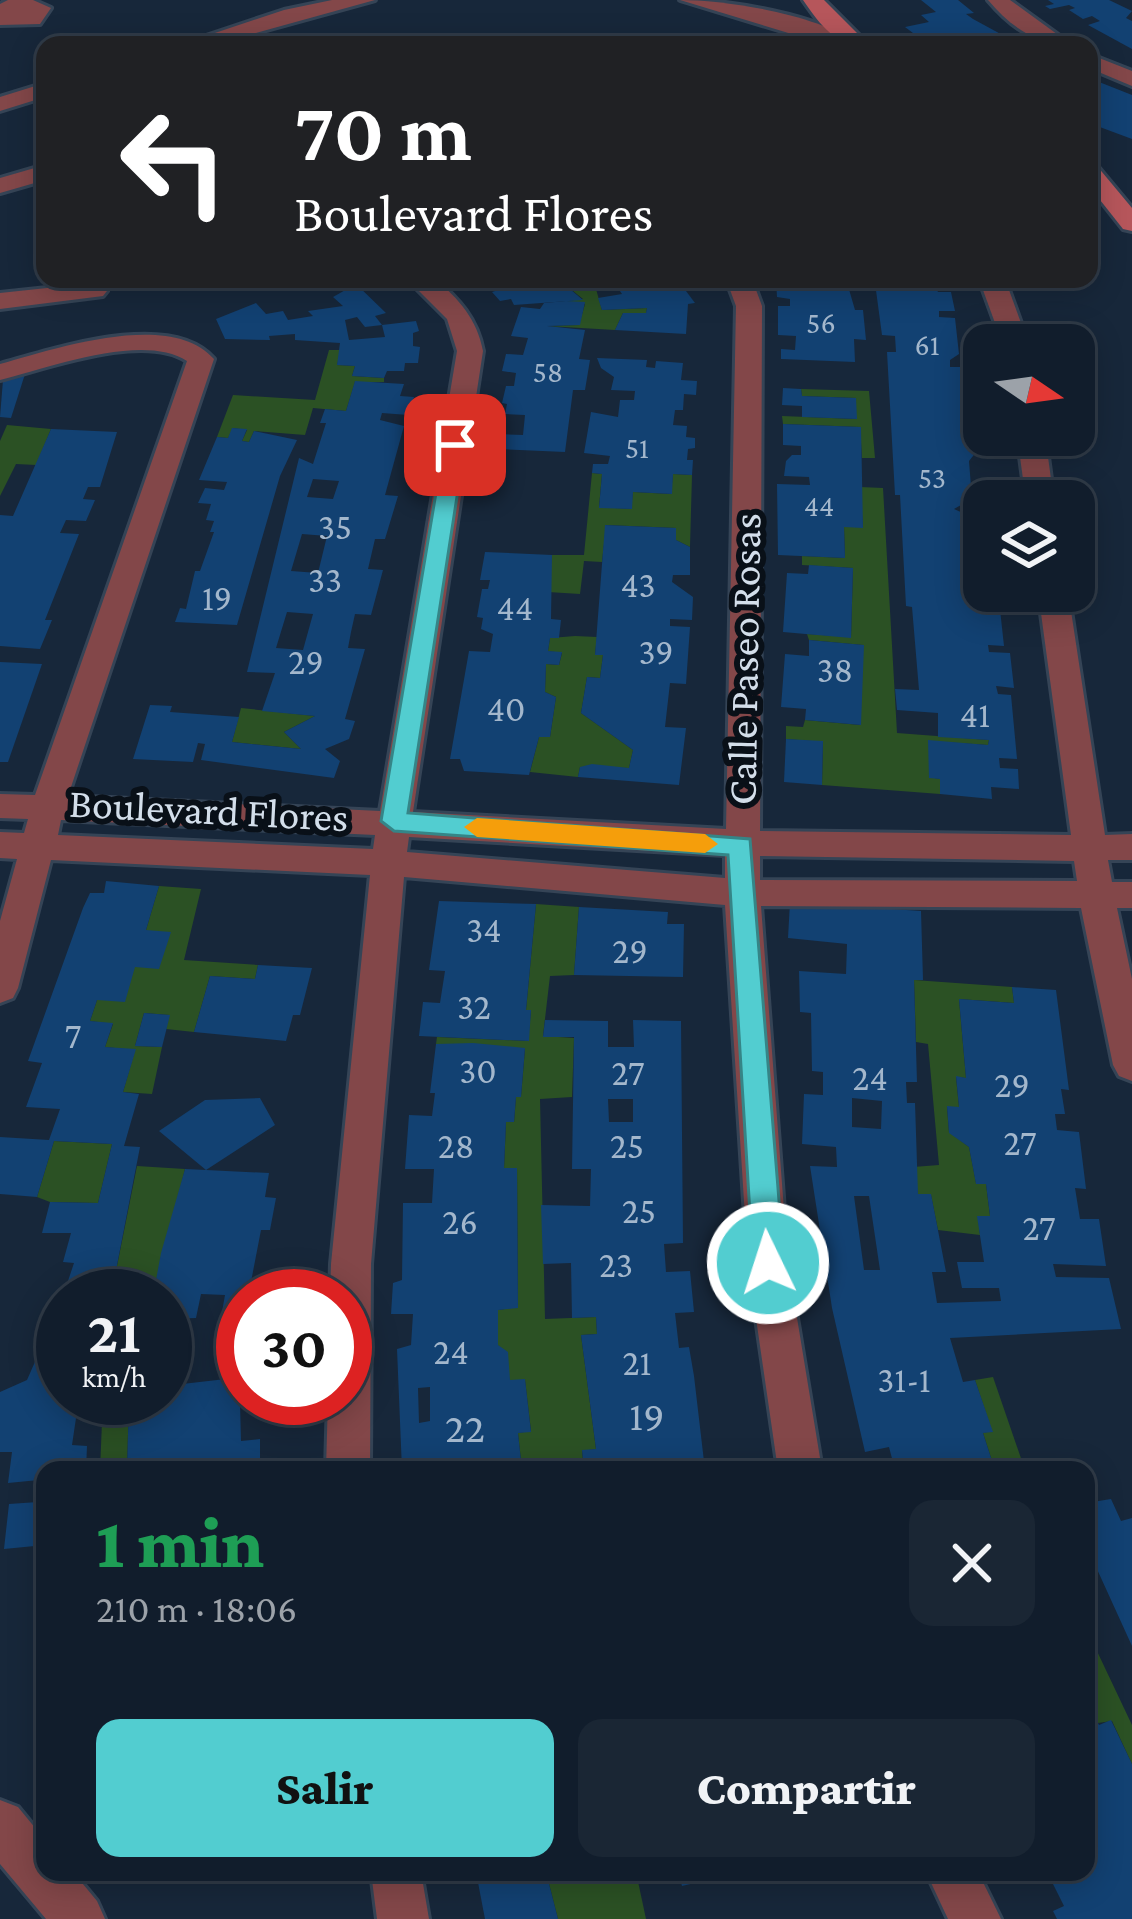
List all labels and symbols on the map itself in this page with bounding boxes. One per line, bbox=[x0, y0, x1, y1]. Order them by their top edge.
house number: 56 bbox=[806, 306, 836, 339]
north arrow bbox=[963, 324, 1095, 456]
house number: 61 bbox=[914, 328, 940, 361]
house number: 58 bbox=[533, 355, 563, 388]
pin bbox=[404, 394, 506, 496]
house number: 51 bbox=[625, 431, 649, 464]
house number: 53 bbox=[918, 461, 946, 494]
house number: 44 bbox=[804, 489, 834, 522]
house number: 35 bbox=[318, 507, 352, 547]
street label: Calle Paseo Rosas bbox=[717, 513, 770, 805]
house number: 33 bbox=[308, 560, 342, 600]
house number: 43 bbox=[620, 565, 656, 605]
house number: 19 bbox=[202, 578, 232, 618]
house number: 44 bbox=[497, 588, 533, 628]
house number: 39 bbox=[638, 632, 674, 672]
house number: 29 bbox=[288, 642, 324, 682]
house number: 38 bbox=[817, 650, 853, 690]
house number: 40 bbox=[487, 689, 525, 729]
house number: 41 bbox=[960, 695, 990, 735]
street label: Boulevard Flores bbox=[68, 779, 350, 840]
house number: 34 bbox=[466, 910, 502, 950]
house number: 29 bbox=[612, 931, 648, 971]
house number: 32 bbox=[457, 987, 491, 1027]
house number: 7 bbox=[65, 1016, 81, 1056]
house number: 30 bbox=[459, 1051, 497, 1091]
house number: 27 bbox=[611, 1053, 645, 1093]
house number: 24 bbox=[852, 1058, 888, 1098]
house number: 29 bbox=[994, 1065, 1030, 1105]
house number: 27 bbox=[1003, 1123, 1037, 1163]
house number: 28 bbox=[438, 1126, 474, 1166]
house number: 25 bbox=[610, 1126, 644, 1166]
house number: 25 bbox=[622, 1191, 656, 1231]
position arrow bbox=[705, 1200, 831, 1326]
house number: 26 bbox=[442, 1202, 478, 1242]
house number: 27 bbox=[1022, 1208, 1056, 1248]
house number: 23 bbox=[599, 1245, 633, 1285]
speed limit sign: 30 bbox=[216, 1269, 372, 1425]
house number: 24 bbox=[433, 1332, 469, 1372]
house number: 21 bbox=[622, 1343, 652, 1383]
house number: 31-1 bbox=[877, 1360, 931, 1400]
house number: 19 bbox=[629, 1392, 665, 1439]
house number: 22 bbox=[445, 1404, 485, 1451]

